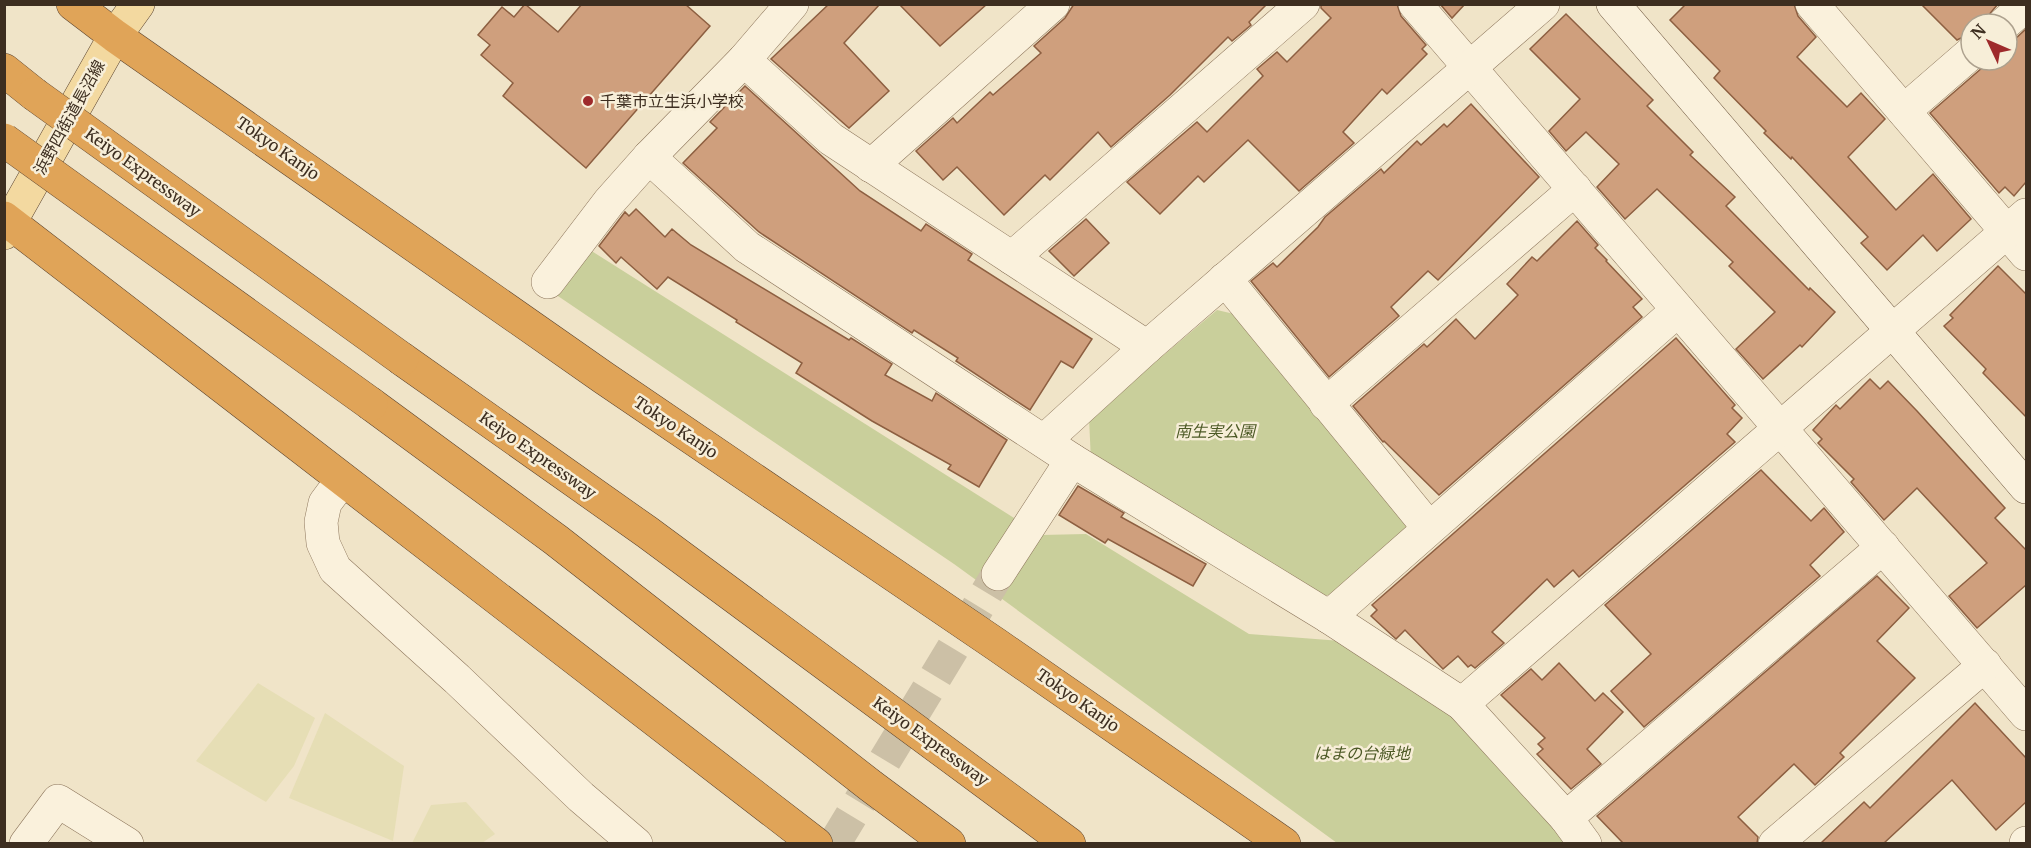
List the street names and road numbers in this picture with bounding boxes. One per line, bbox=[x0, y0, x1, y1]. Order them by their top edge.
street label: 浜野四街道長沼線 bbox=[29, 56, 109, 178]
street label: Tokyo Kanjo bbox=[233, 112, 323, 184]
street label: Keiyo Expressway bbox=[81, 123, 205, 221]
street label: Tokyo Kanjo bbox=[630, 392, 722, 462]
street label: Keiyo Expressway bbox=[476, 407, 601, 503]
street label: Tokyo Kanjo bbox=[1033, 664, 1123, 736]
street label: Keiyo Expressway bbox=[869, 692, 993, 790]

